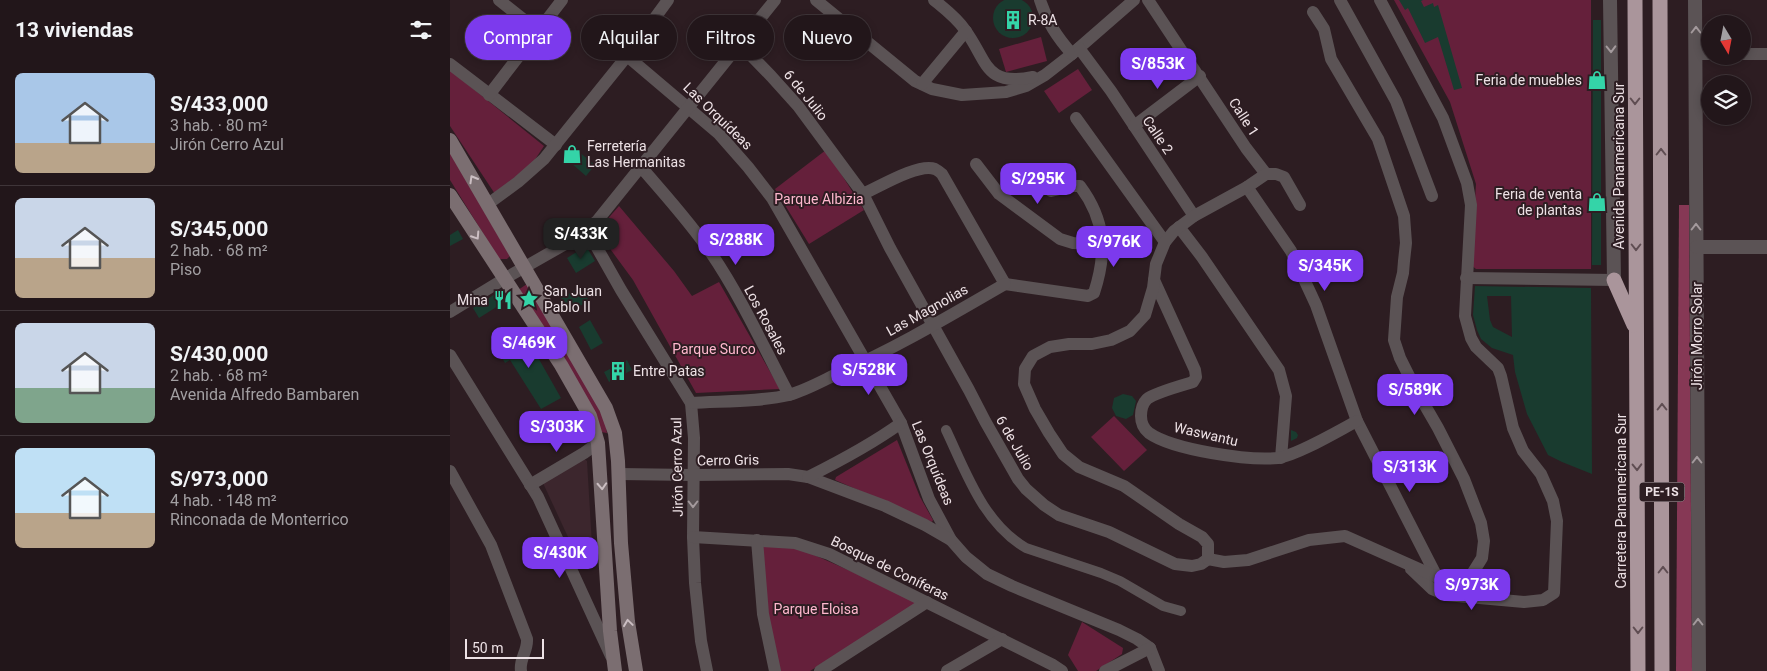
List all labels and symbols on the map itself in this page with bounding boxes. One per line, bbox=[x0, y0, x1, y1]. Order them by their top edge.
building icon: R-8A bbox=[1002, 9, 1024, 31]
place label: R-8A bbox=[1028, 12, 1058, 28]
north arrow bbox=[1701, 15, 1751, 65]
one-way arrow bbox=[1691, 26, 1701, 34]
one-way arrow bbox=[1606, 45, 1616, 53]
pin: S/853K bbox=[1117, 48, 1199, 90]
street label: 6 de Julio bbox=[781, 67, 831, 124]
shop icon: Feria de muebles bbox=[1586, 69, 1608, 91]
place label: Feria de muebles bbox=[1476, 72, 1582, 88]
street label: Las Orquídeas bbox=[680, 79, 756, 153]
street label: Avenida Panamericana Sur bbox=[1611, 82, 1627, 250]
street label: Calle 1 bbox=[1226, 95, 1262, 139]
one-way arrow bbox=[1630, 98, 1640, 105]
street label: Calle 2 bbox=[1140, 113, 1177, 157]
place label: Ferretería Las Hermanitas bbox=[587, 138, 685, 170]
shop icon: Ferretería Las Hermanitas bbox=[561, 143, 583, 165]
one-way arrow bbox=[1656, 148, 1666, 156]
pin: S/295K bbox=[997, 162, 1079, 205]
one-way arrow bbox=[470, 176, 480, 185]
place label: Feria de venta de plantas bbox=[1495, 186, 1582, 218]
park label: Parque Albizia bbox=[774, 191, 864, 207]
shop icon: Feria de venta de plantas bbox=[1586, 191, 1608, 213]
pin: S/433K bbox=[540, 218, 622, 260]
one-way arrow bbox=[1691, 223, 1701, 231]
pin: S/288K bbox=[695, 224, 777, 266]
pin: S/976K bbox=[1073, 226, 1155, 268]
one-way arrow bbox=[470, 230, 480, 239]
one-way arrow bbox=[1631, 244, 1641, 252]
pin: S/345K bbox=[1284, 250, 1366, 292]
street label: Las Magnolias bbox=[883, 281, 971, 339]
street label: Jirón Morro Solar bbox=[1689, 282, 1705, 390]
place label: San Juan Pablo II bbox=[544, 283, 602, 315]
street label: Los Rosales bbox=[741, 283, 791, 357]
place icon: San Juan Pablo II bbox=[518, 288, 540, 310]
restaurant icon: Mina bbox=[492, 289, 514, 311]
place label: Mina bbox=[457, 292, 488, 308]
pin: S/469K bbox=[488, 326, 570, 369]
park label: Parque Surco bbox=[672, 341, 756, 357]
pin: S/528K bbox=[828, 354, 910, 396]
building icon: Entre Patas bbox=[607, 360, 629, 382]
place label: Entre Patas bbox=[633, 363, 705, 379]
pin: S/589K bbox=[1374, 374, 1456, 416]
one-way arrow bbox=[1657, 403, 1667, 411]
pin: S/303K bbox=[516, 410, 598, 453]
street label: 6 de Julio bbox=[993, 413, 1037, 473]
street label: Carretera Panamericana Sur bbox=[1613, 413, 1629, 589]
street label: Jirón Cerro Azul bbox=[668, 417, 686, 517]
street label: Las Orquídeas bbox=[909, 419, 957, 507]
street label: Waswantu bbox=[1172, 419, 1240, 449]
pin: S/313K bbox=[1369, 450, 1451, 493]
street label: Cerro Gris bbox=[697, 451, 759, 469]
one-way arrow bbox=[1692, 456, 1702, 464]
one-way arrow bbox=[1632, 464, 1643, 472]
road number: PE-1S bbox=[1640, 482, 1684, 502]
one-way arrow bbox=[596, 483, 607, 491]
one-way arrow bbox=[688, 500, 698, 508]
street label: Bosque de Coníferas bbox=[829, 533, 951, 603]
pin: S/430K bbox=[519, 536, 601, 579]
one-way arrow bbox=[1658, 566, 1668, 574]
pin: S/973K bbox=[1431, 568, 1513, 611]
park label: Parque Eloisa bbox=[773, 601, 859, 617]
one-way arrow bbox=[1693, 618, 1703, 626]
one-way arrow bbox=[623, 619, 634, 627]
one-way arrow bbox=[1633, 626, 1643, 634]
scale bar bbox=[465, 636, 544, 659]

